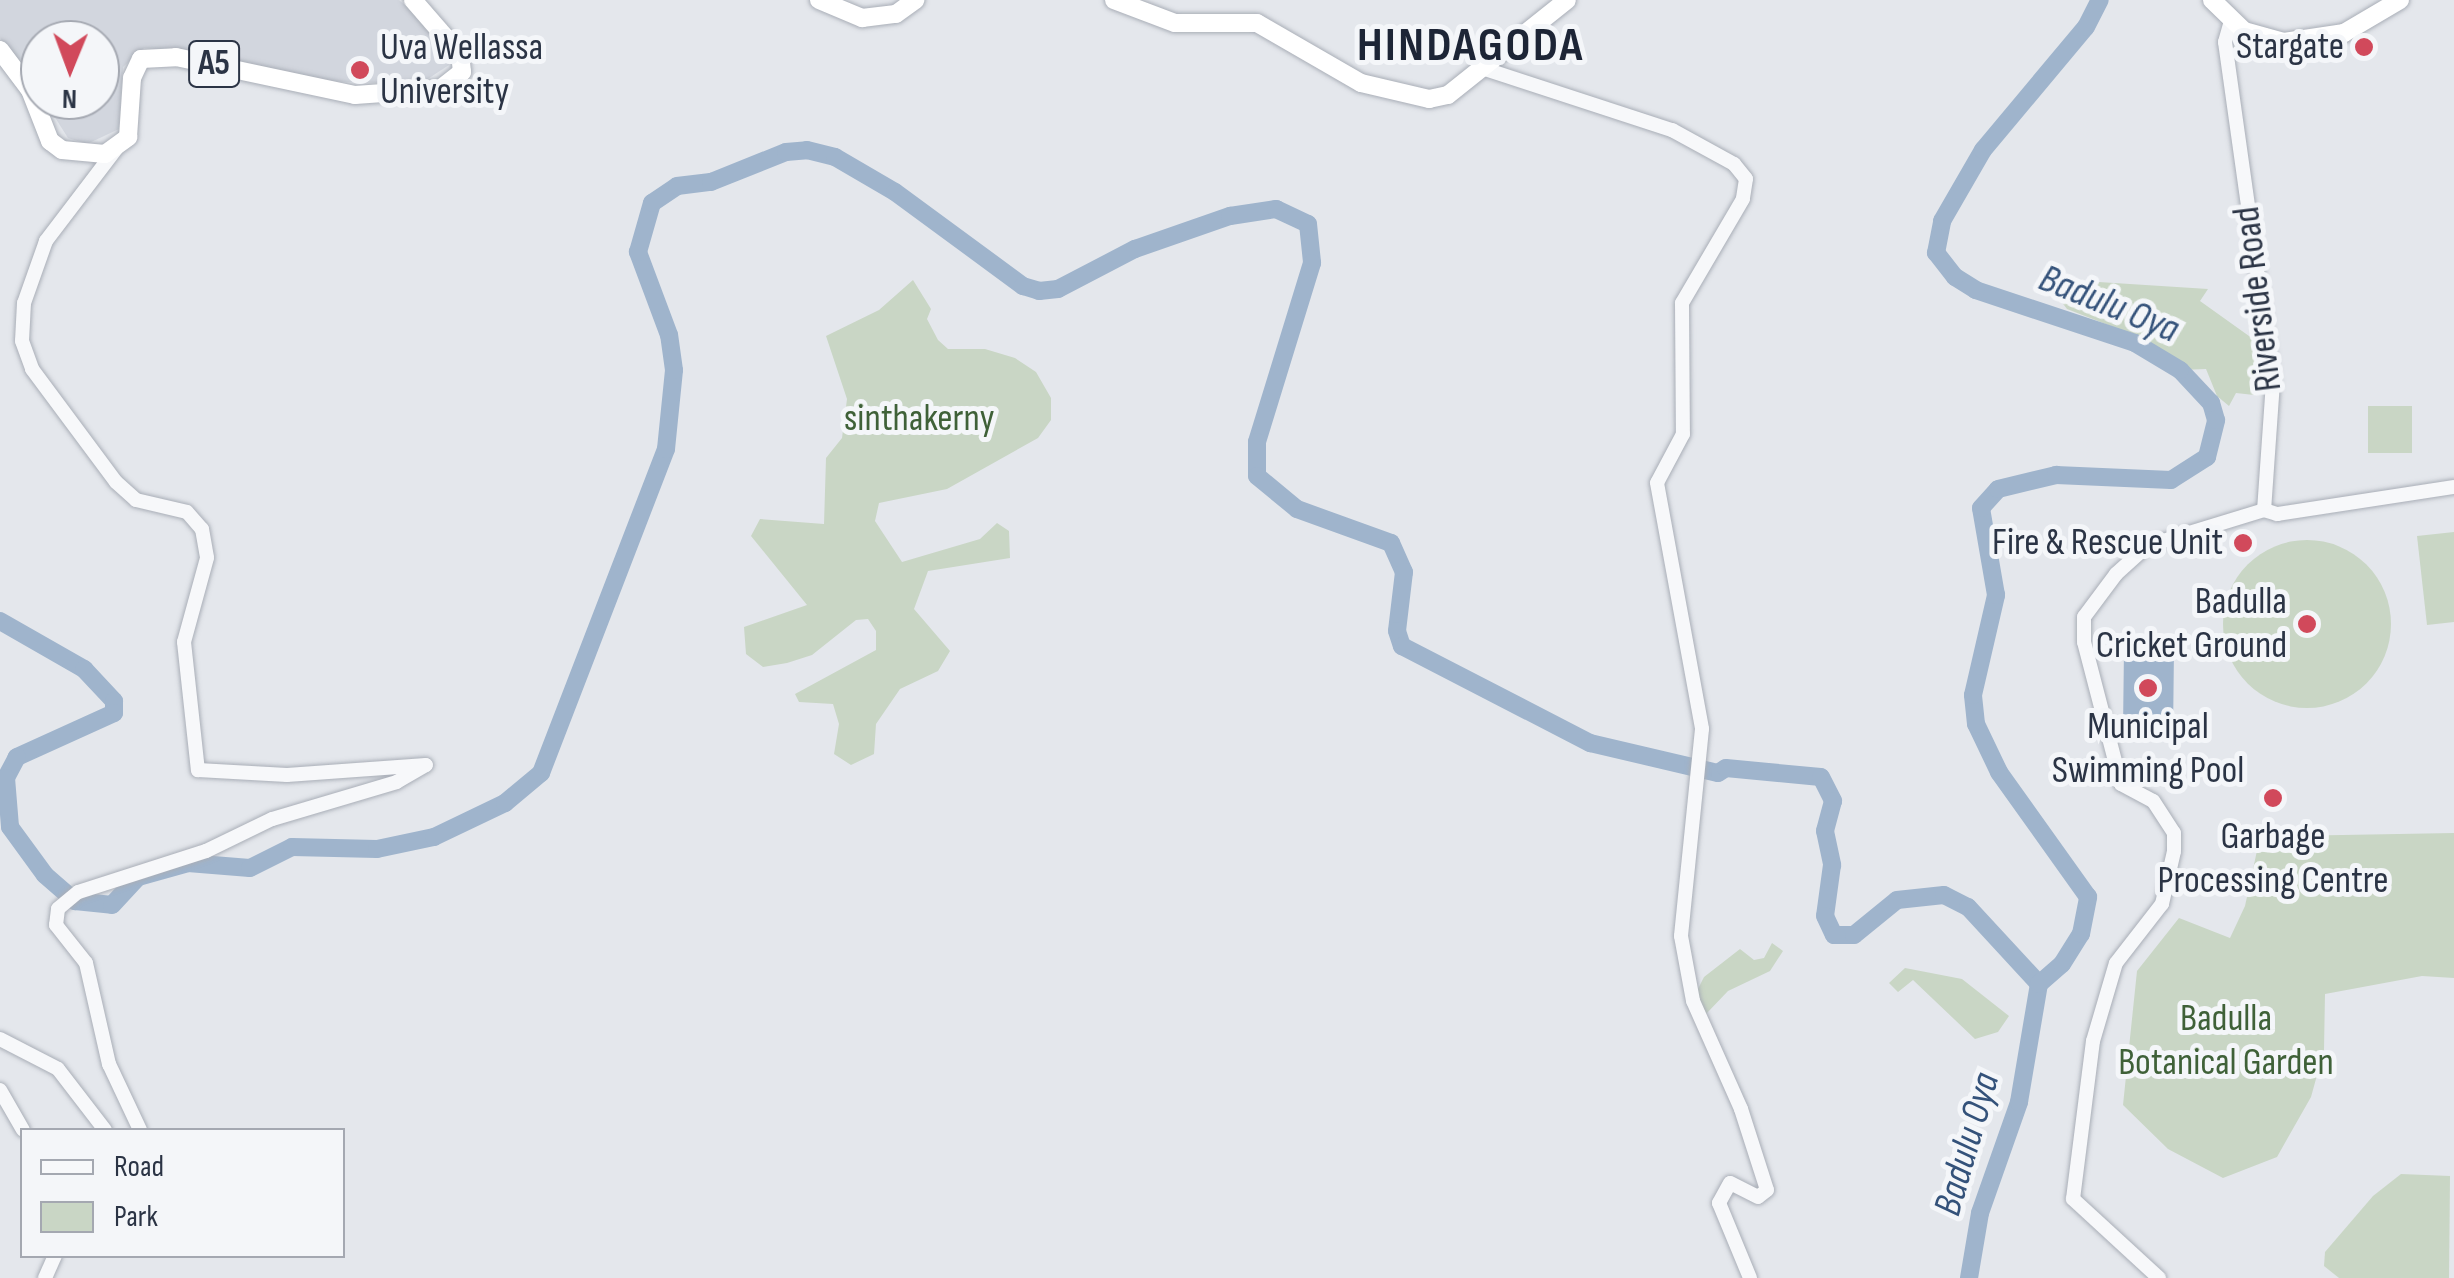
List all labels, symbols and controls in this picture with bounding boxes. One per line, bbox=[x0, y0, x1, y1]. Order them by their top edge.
district label: HINDAGODA bbox=[1357, 17, 1585, 75]
north arrow bbox=[20, 20, 120, 120]
place label: Stargate bbox=[2236, 24, 2344, 70]
place label: Uva Wellassa University bbox=[380, 25, 543, 114]
road number: A5 bbox=[186, 34, 242, 94]
marker: Stargate bbox=[2353, 36, 2375, 58]
marker: Uva Wellassa University bbox=[349, 59, 371, 81]
text: N bbox=[62, 82, 77, 115]
street label: Riverside Road bbox=[2224, 204, 2292, 394]
water label: Badulu Oya bbox=[2032, 254, 2186, 354]
park label: sinthakerny bbox=[844, 396, 994, 442]
place label: Fire & Rescue Unit bbox=[1992, 520, 2223, 566]
marker: Fire & Rescue Unit bbox=[2232, 532, 2254, 554]
place label: Badulla Cricket Ground bbox=[2096, 579, 2287, 668]
marker: Badulla Cricket Ground bbox=[2296, 613, 2318, 635]
marker: Municipal Swimming Pool bbox=[2137, 677, 2159, 699]
place label: Municipal Swimming Pool bbox=[2052, 704, 2244, 794]
marker: Garbage Processing Centre bbox=[2262, 787, 2284, 809]
place label: Garbage Processing Centre bbox=[2158, 814, 2388, 904]
park label: Badulla Botanical Garden bbox=[2118, 996, 2334, 1086]
water label: Badulu Oya bbox=[1924, 1067, 2010, 1221]
legend bbox=[20, 1128, 345, 1258]
text: Road bbox=[114, 1149, 164, 1185]
text: Park bbox=[114, 1199, 158, 1235]

